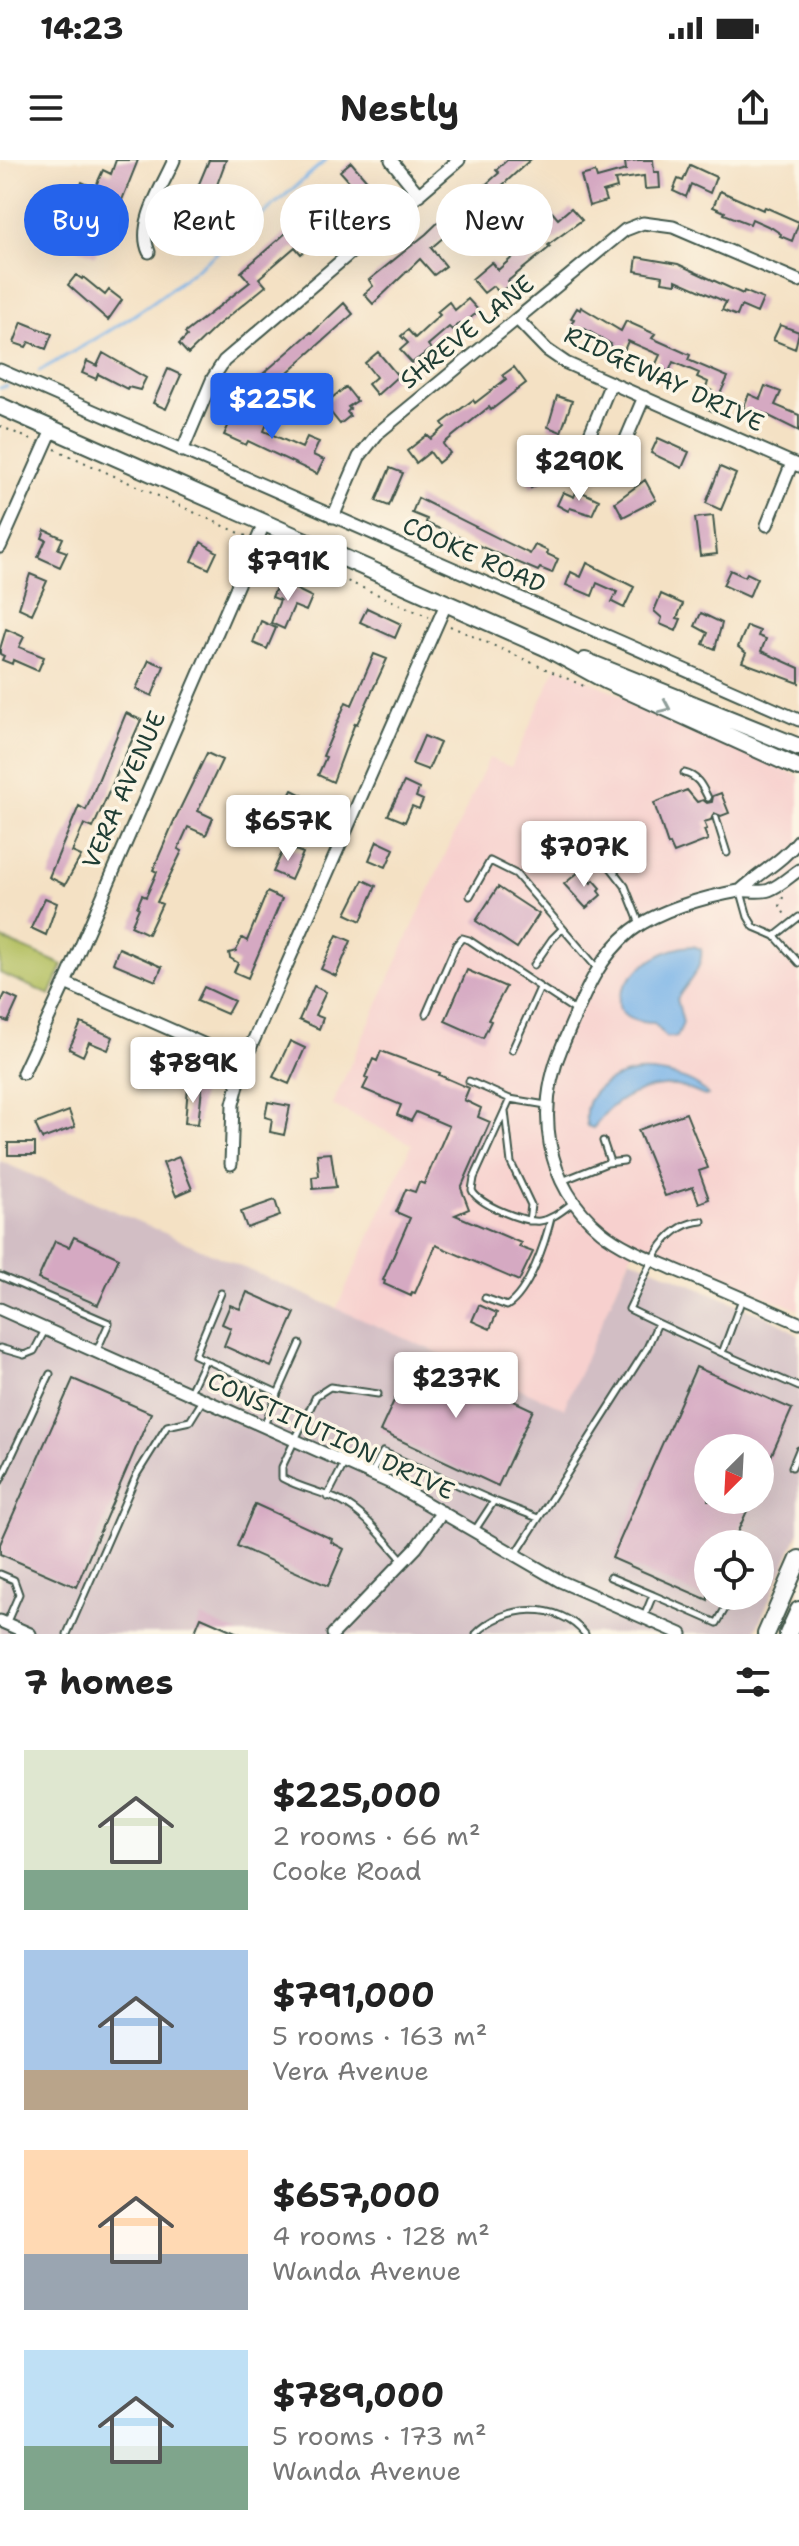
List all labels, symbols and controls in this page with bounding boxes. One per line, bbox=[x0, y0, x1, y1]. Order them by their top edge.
text: 14:23 bbox=[40, 8, 123, 49]
text: Nestly bbox=[340, 84, 459, 133]
icon: menu bbox=[24, 86, 68, 130]
icon: share bbox=[731, 86, 775, 130]
chip: Buy bbox=[24, 184, 129, 256]
chip: Rent bbox=[145, 184, 264, 256]
chip: Filters bbox=[280, 184, 420, 256]
chip: New bbox=[436, 184, 553, 256]
street label: SHREVE LANE bbox=[393, 268, 541, 396]
street label: RIDGEWAY DRIVE bbox=[559, 319, 769, 439]
pin: $225K bbox=[216, 373, 328, 441]
text: $225K bbox=[228, 381, 316, 416]
pin: $290K bbox=[523, 435, 635, 503]
text: $290K bbox=[535, 443, 623, 478]
street label: COOKE ROAD bbox=[397, 509, 551, 601]
pin: $791K bbox=[232, 535, 344, 603]
text: $791K bbox=[247, 543, 329, 578]
one-way arrow bbox=[657, 697, 671, 713]
street label: VERA AVENUE bbox=[75, 706, 173, 874]
pin: $657K bbox=[232, 795, 344, 863]
text: $657K bbox=[244, 803, 332, 838]
pin: $707K bbox=[528, 821, 640, 889]
text: $707K bbox=[539, 829, 629, 864]
pin: $789K bbox=[137, 1037, 249, 1105]
text: $789K bbox=[148, 1045, 238, 1080]
pin: $237K bbox=[400, 1352, 512, 1420]
text: $237K bbox=[412, 1360, 500, 1395]
street label: CONSTITUTION DRIVE bbox=[202, 1365, 460, 1507]
north arrow bbox=[694, 1434, 774, 1514]
map controls bbox=[694, 1434, 774, 1610]
button: locate bbox=[694, 1530, 774, 1610]
text: 7 homes bbox=[24, 1659, 173, 1705]
icon: filters bbox=[731, 1660, 775, 1704]
text: $225,000 bbox=[272, 1772, 441, 1818]
icon: home bbox=[88, 1782, 184, 1878]
text: 2 rooms · 66 m² bbox=[272, 1818, 481, 1853]
text: Cooke Road bbox=[272, 1853, 422, 1888]
text: $791,000 bbox=[272, 1972, 435, 2018]
icon: home bbox=[88, 1982, 184, 2078]
text: 5 rooms · 163 m² bbox=[272, 2018, 487, 2053]
text: Vera Avenue bbox=[272, 2053, 429, 2088]
text: $657,000 bbox=[272, 2172, 440, 2218]
icon: home bbox=[88, 2182, 184, 2278]
text: 4 rooms · 128 m² bbox=[272, 2218, 490, 2253]
text: Wanda Avenue bbox=[272, 2253, 461, 2288]
text: $789,000 bbox=[272, 2372, 444, 2418]
icon: home bbox=[88, 2382, 184, 2478]
text: 5 rooms · 173 m² bbox=[272, 2418, 487, 2453]
text: Wanda Avenue bbox=[272, 2453, 461, 2488]

